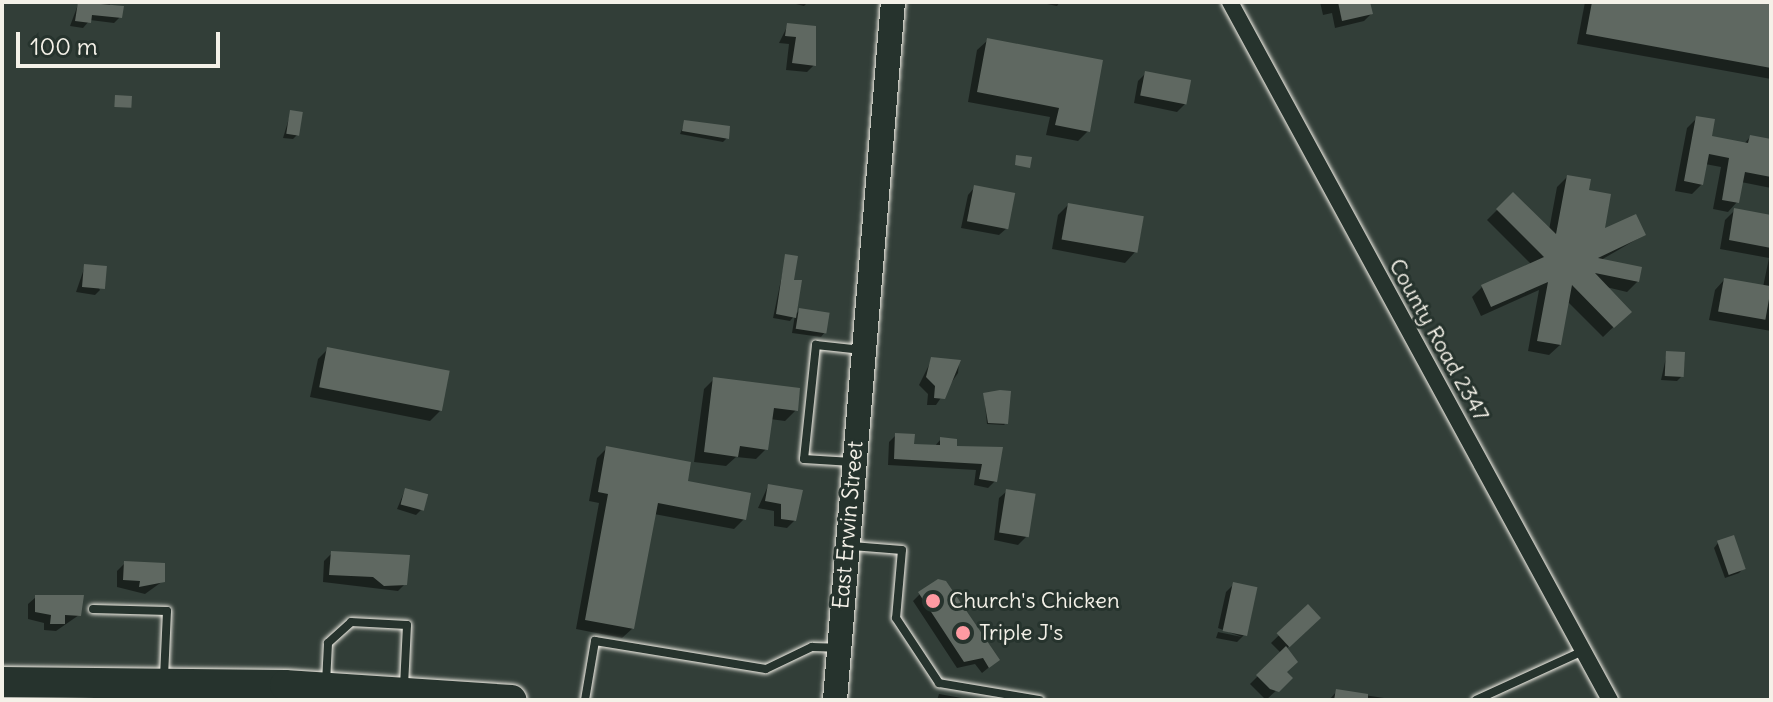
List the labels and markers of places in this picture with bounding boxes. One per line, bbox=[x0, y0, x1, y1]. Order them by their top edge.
place label: Church's Chicken bbox=[949, 588, 1120, 614]
marker: Church's Chicken bbox=[924, 592, 942, 610]
place label: Triple J's bbox=[979, 620, 1063, 646]
marker: Triple J's bbox=[954, 624, 972, 642]

